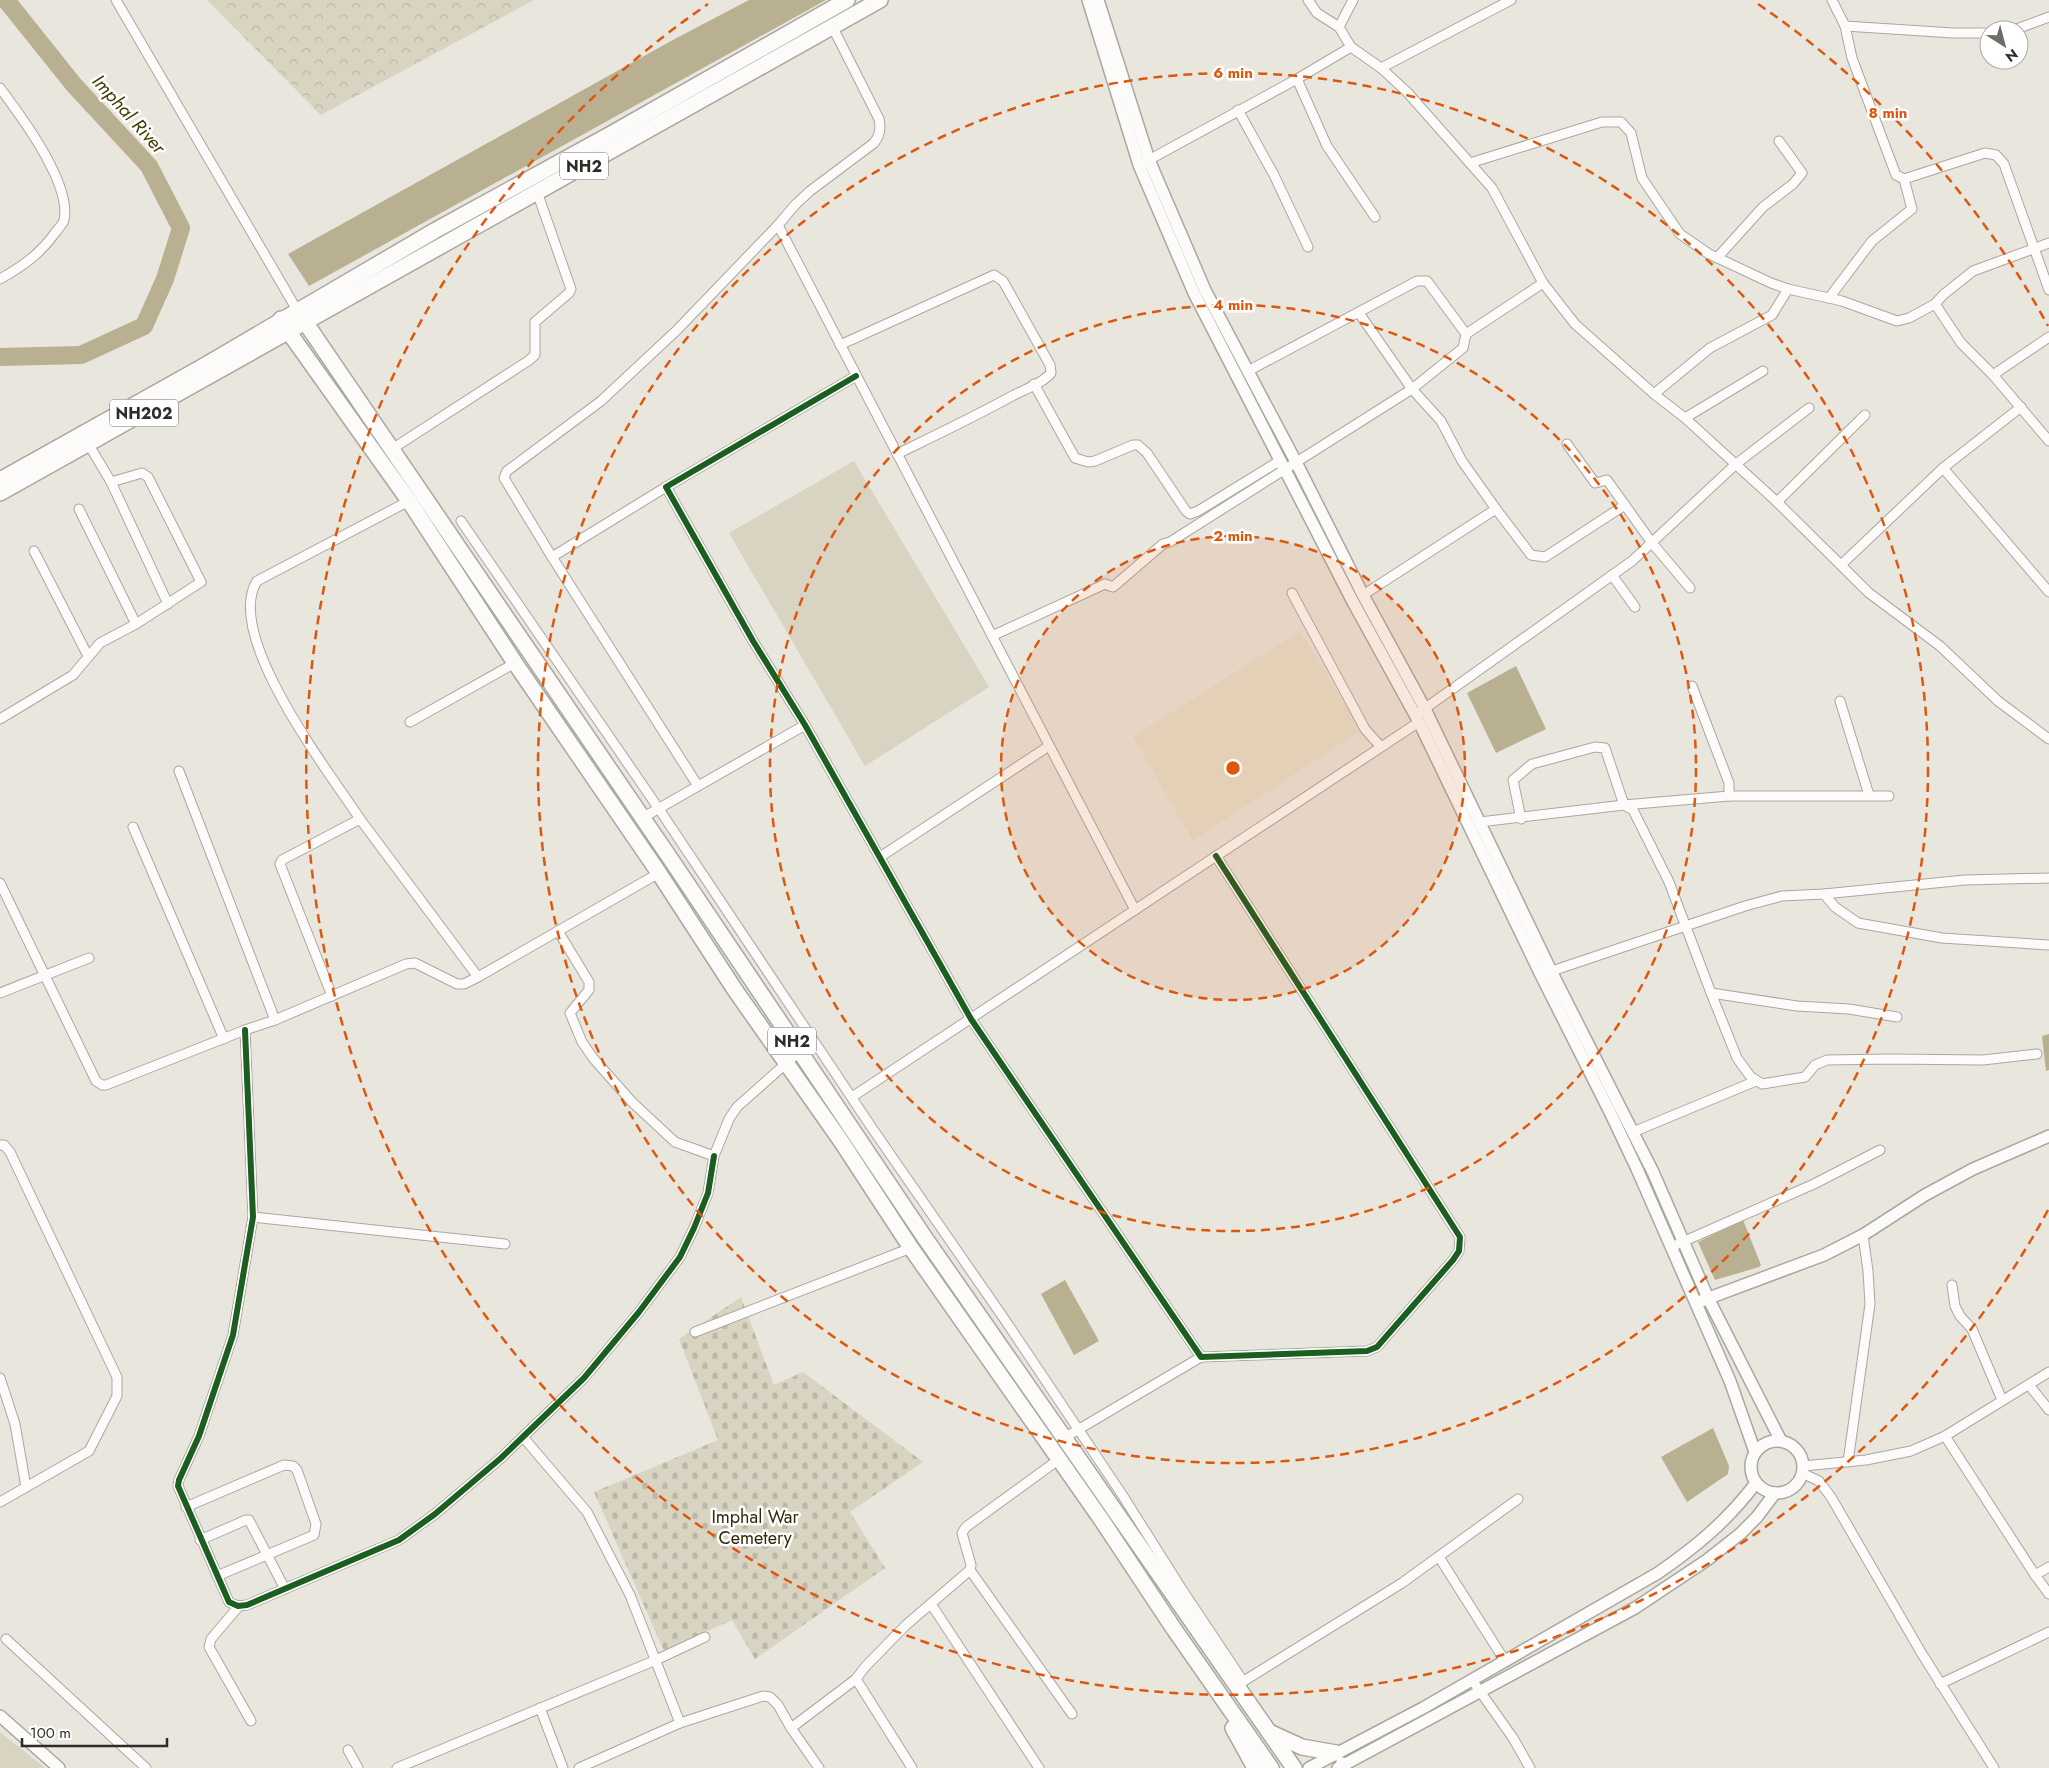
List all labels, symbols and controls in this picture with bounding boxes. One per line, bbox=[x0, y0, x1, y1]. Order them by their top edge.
north arrow bbox=[1979, 20, 2029, 70]
text: N bbox=[2001, 44, 2022, 67]
text: 6 min bbox=[1213, 62, 1253, 84]
water label: Imphal River bbox=[86, 68, 173, 161]
text: 8 min bbox=[1869, 102, 1907, 124]
road number: NH2 bbox=[560, 153, 608, 180]
text: 4 min bbox=[1213, 294, 1253, 316]
road number: NH202 bbox=[110, 399, 178, 426]
text: 2 min bbox=[1213, 525, 1253, 547]
centre of rings bbox=[1224, 759, 1242, 777]
road number: NH2 bbox=[768, 1028, 816, 1054]
park label: Imphal War Cemetery bbox=[711, 1504, 799, 1551]
scale bar bbox=[22, 1716, 168, 1748]
text: 100 m bbox=[30, 1722, 71, 1744]

